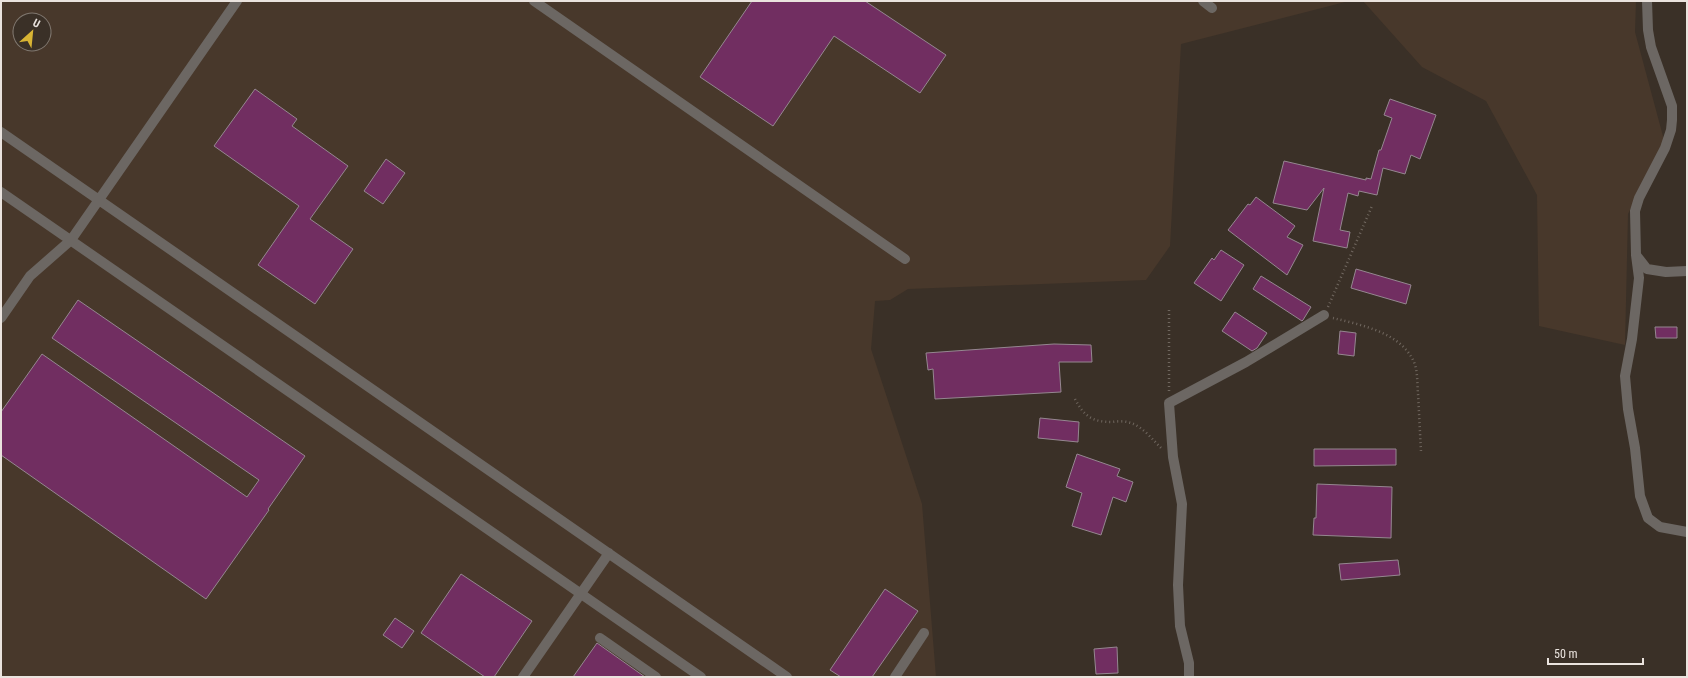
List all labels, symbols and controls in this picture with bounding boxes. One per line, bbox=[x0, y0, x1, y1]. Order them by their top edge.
north arrow bbox=[12, 12, 52, 52]
text: U bbox=[31, 16, 42, 31]
scale bar bbox=[1548, 640, 1643, 666]
text: 50 m bbox=[1554, 647, 1578, 661]

